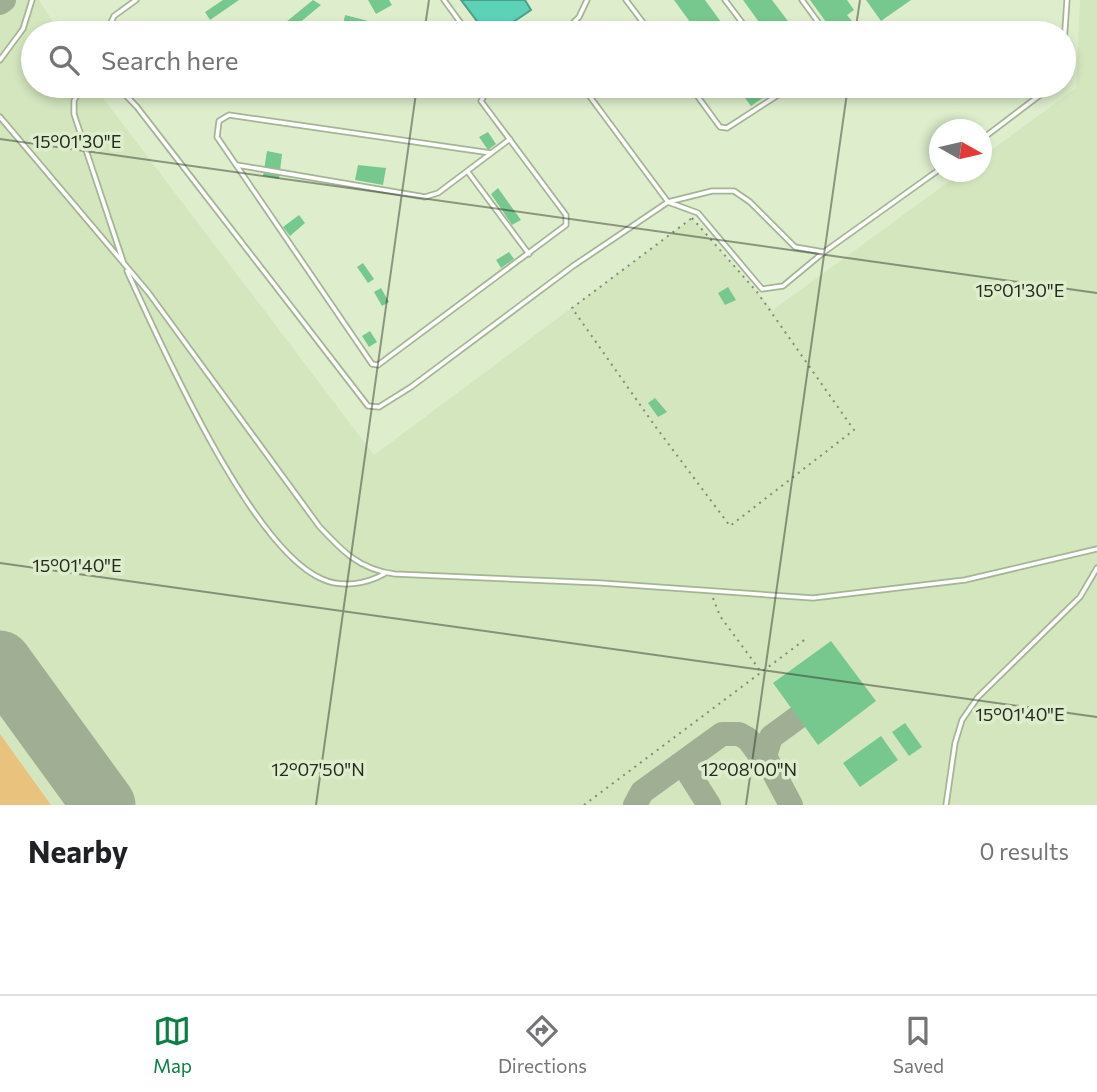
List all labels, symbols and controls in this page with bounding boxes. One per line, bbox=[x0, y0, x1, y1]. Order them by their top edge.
search box bbox=[21, 21, 1076, 98]
icon: search bbox=[45, 41, 83, 79]
text: Search here bbox=[101, 44, 239, 75]
north arrow bbox=[929, 119, 992, 182]
text: 15°01'30"E bbox=[33, 130, 121, 152]
text: 15°01'30"E bbox=[976, 279, 1064, 301]
text: 15°01'40"E bbox=[32, 554, 122, 576]
text: 15°01'40"E bbox=[975, 703, 1065, 725]
text: 12°07'50"N bbox=[271, 758, 365, 780]
text: 12°08'00"N bbox=[701, 758, 797, 780]
text: Nearby bbox=[28, 832, 128, 869]
text: 0 results bbox=[980, 837, 1069, 865]
tab: Map bbox=[153, 1012, 192, 1077]
tab: Directions bbox=[498, 1012, 587, 1077]
tab: Saved bbox=[893, 1012, 944, 1077]

